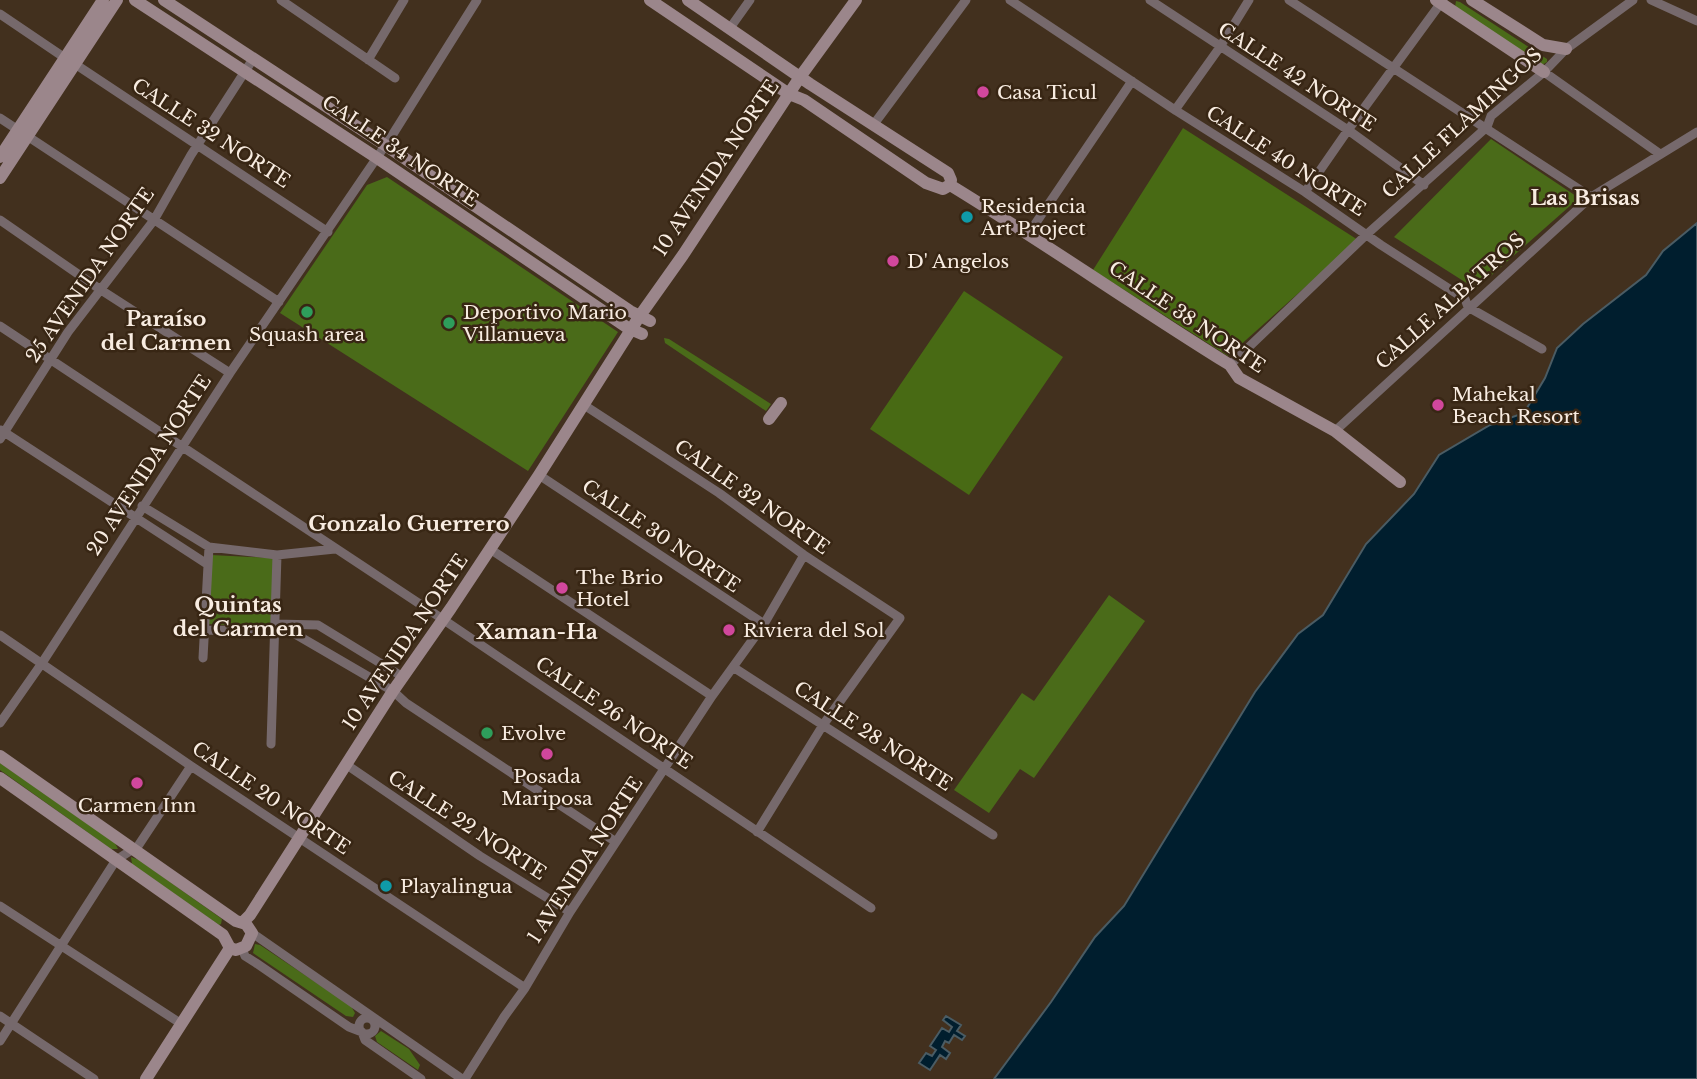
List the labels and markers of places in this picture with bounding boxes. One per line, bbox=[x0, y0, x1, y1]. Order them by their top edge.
place label: Casa Ticul bbox=[997, 81, 1097, 104]
marker: Casa Ticul bbox=[975, 84, 991, 100]
place label: Residencia Art Project bbox=[980, 195, 1087, 240]
marker: Residencia Art Project bbox=[959, 209, 975, 225]
place label: D' Angelos bbox=[907, 250, 1009, 273]
marker: D' Angelos bbox=[885, 253, 901, 269]
place label: Deportivo Mario Villanueva bbox=[462, 301, 627, 346]
marker: Squash area bbox=[299, 304, 315, 320]
marker: Deportivo Mario Villanueva bbox=[441, 315, 457, 331]
place label: Squash area bbox=[249, 323, 365, 346]
place label: Mahekal Beach Resort bbox=[1452, 383, 1581, 428]
marker: Mahekal Beach Resort bbox=[1430, 397, 1446, 413]
place label: The Brio Hotel bbox=[576, 566, 663, 611]
marker: The Brio Hotel bbox=[554, 580, 570, 596]
place label: Riviera del Sol bbox=[743, 619, 884, 642]
marker: Riviera del Sol bbox=[721, 622, 737, 638]
place label: Evolve bbox=[501, 722, 566, 745]
marker: Evolve bbox=[479, 725, 495, 741]
marker: Posada Mariposa bbox=[539, 746, 555, 762]
place label: Posada Mariposa bbox=[501, 765, 593, 810]
marker: Carmen Inn bbox=[129, 775, 145, 791]
place label: Carmen Inn bbox=[78, 794, 196, 817]
place label: Playalingua bbox=[400, 875, 513, 898]
marker: Playalingua bbox=[378, 878, 394, 894]

